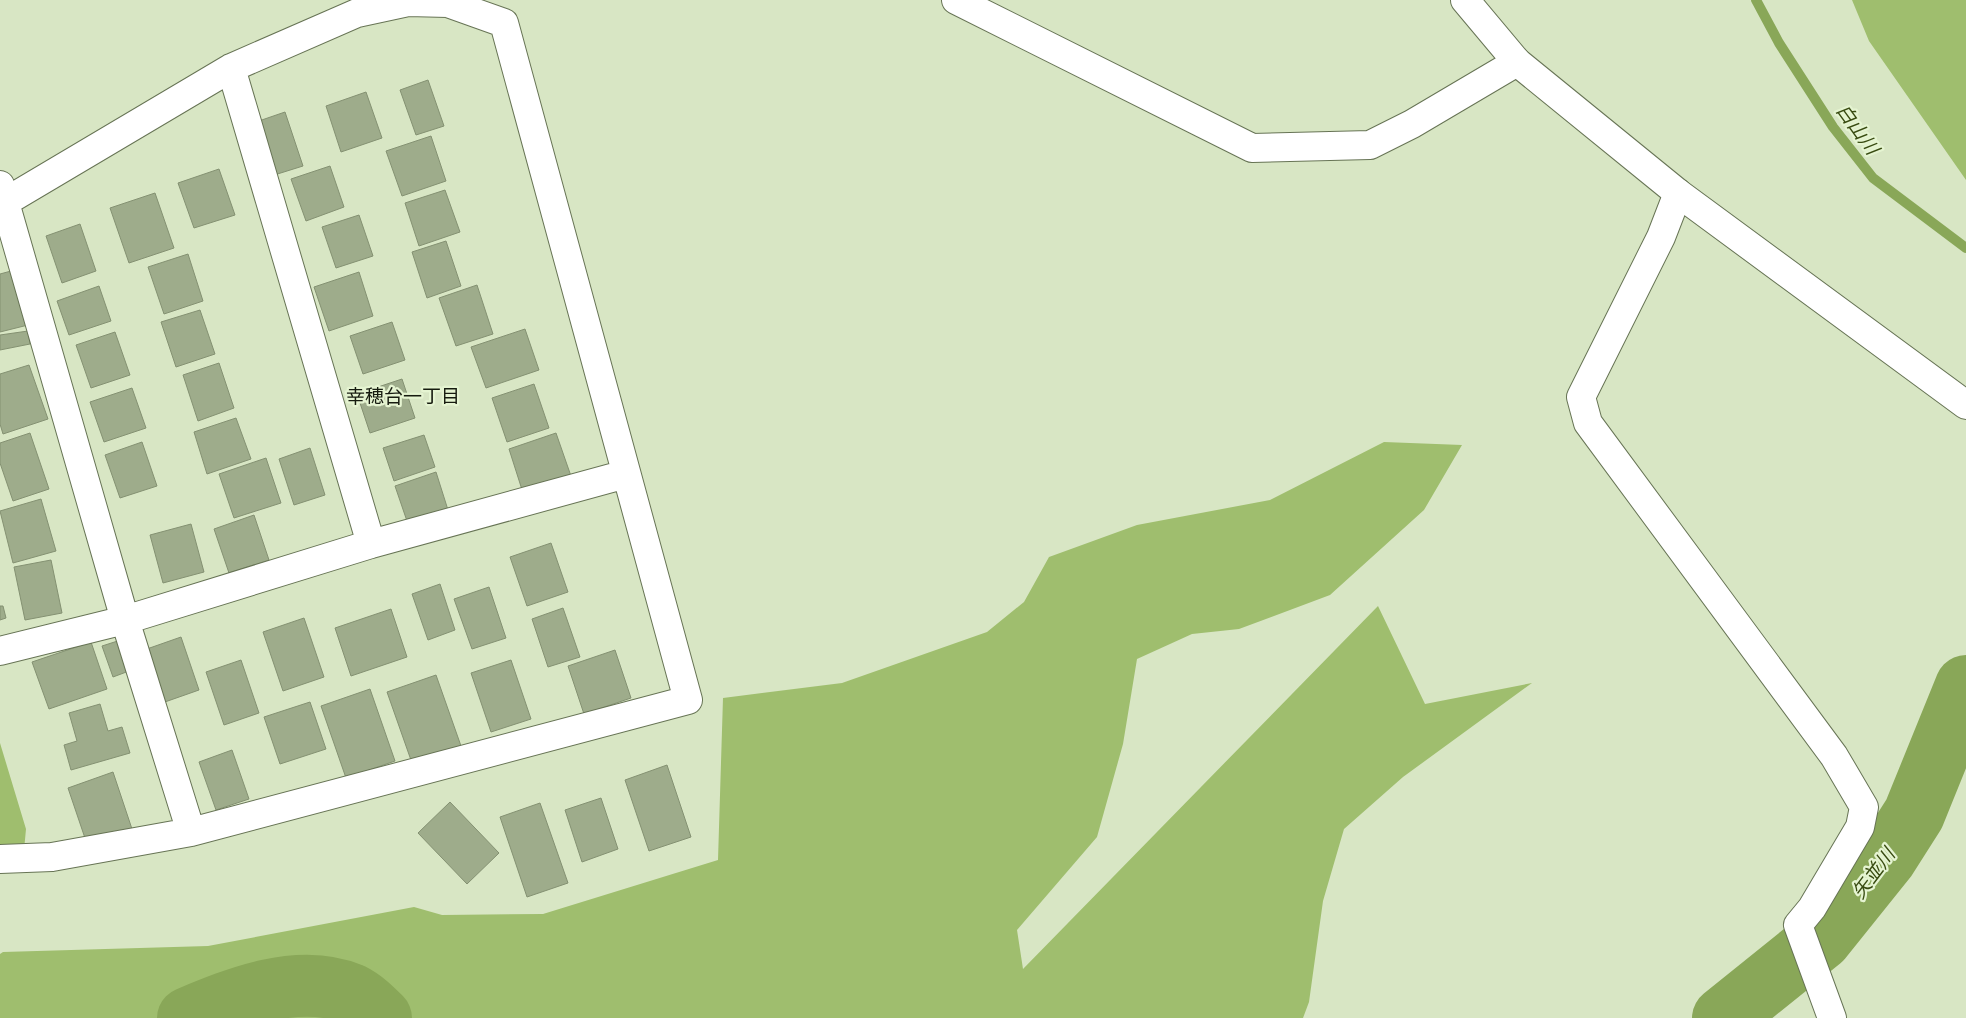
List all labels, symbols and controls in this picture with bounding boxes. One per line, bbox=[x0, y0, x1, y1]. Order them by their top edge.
water label: 白山川 bbox=[1832, 99, 1886, 161]
district label: 幸穂台一丁目 bbox=[346, 384, 460, 408]
water label: 矢並川 bbox=[1846, 841, 1901, 903]

